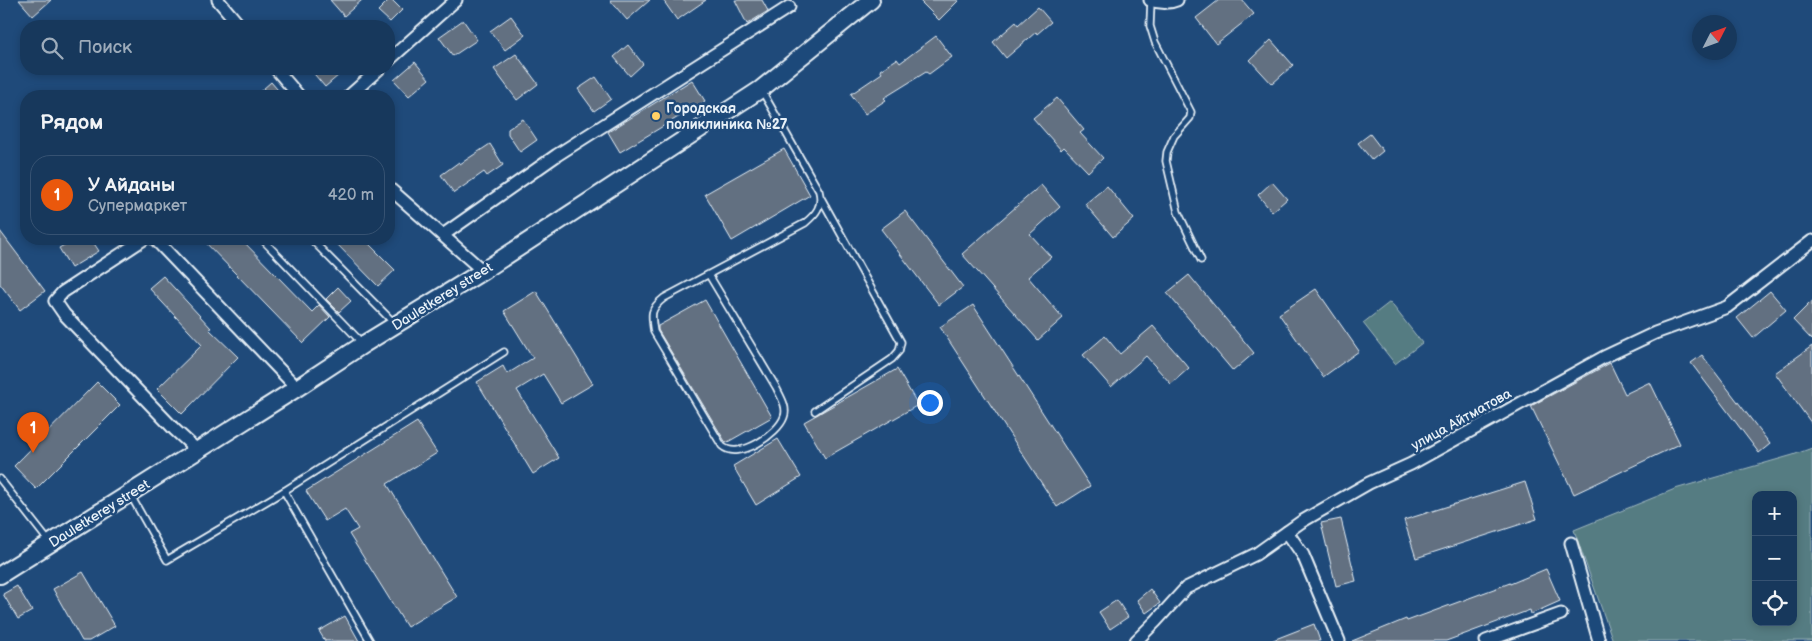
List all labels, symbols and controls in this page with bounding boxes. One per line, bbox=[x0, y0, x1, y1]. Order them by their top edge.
north arrow bbox=[1692, 15, 1737, 60]
search box bbox=[20, 20, 395, 75]
icon: search bbox=[38, 34, 66, 62]
text: Поиск bbox=[78, 36, 132, 59]
place label: Городская поликлиника №27 bbox=[666, 100, 788, 133]
text: Рядом bbox=[40, 110, 103, 135]
marker: Городская поликлиника №27 bbox=[650, 110, 662, 122]
text: У Айданы bbox=[88, 174, 175, 197]
text: 1 bbox=[54, 186, 60, 205]
text: 420 m bbox=[328, 186, 374, 205]
text: Супермаркет bbox=[88, 197, 187, 216]
street label: Dauletkerey street bbox=[389, 258, 496, 334]
street label: улица Айтматова bbox=[1408, 384, 1515, 454]
your location bbox=[917, 390, 943, 416]
pin: 1 bbox=[17, 412, 49, 453]
street label: Dauletkerey street bbox=[46, 475, 153, 551]
map controls bbox=[1752, 491, 1797, 626]
button: + bbox=[1752, 491, 1797, 536]
button: − bbox=[1752, 536, 1797, 581]
button: locate bbox=[1752, 581, 1797, 626]

